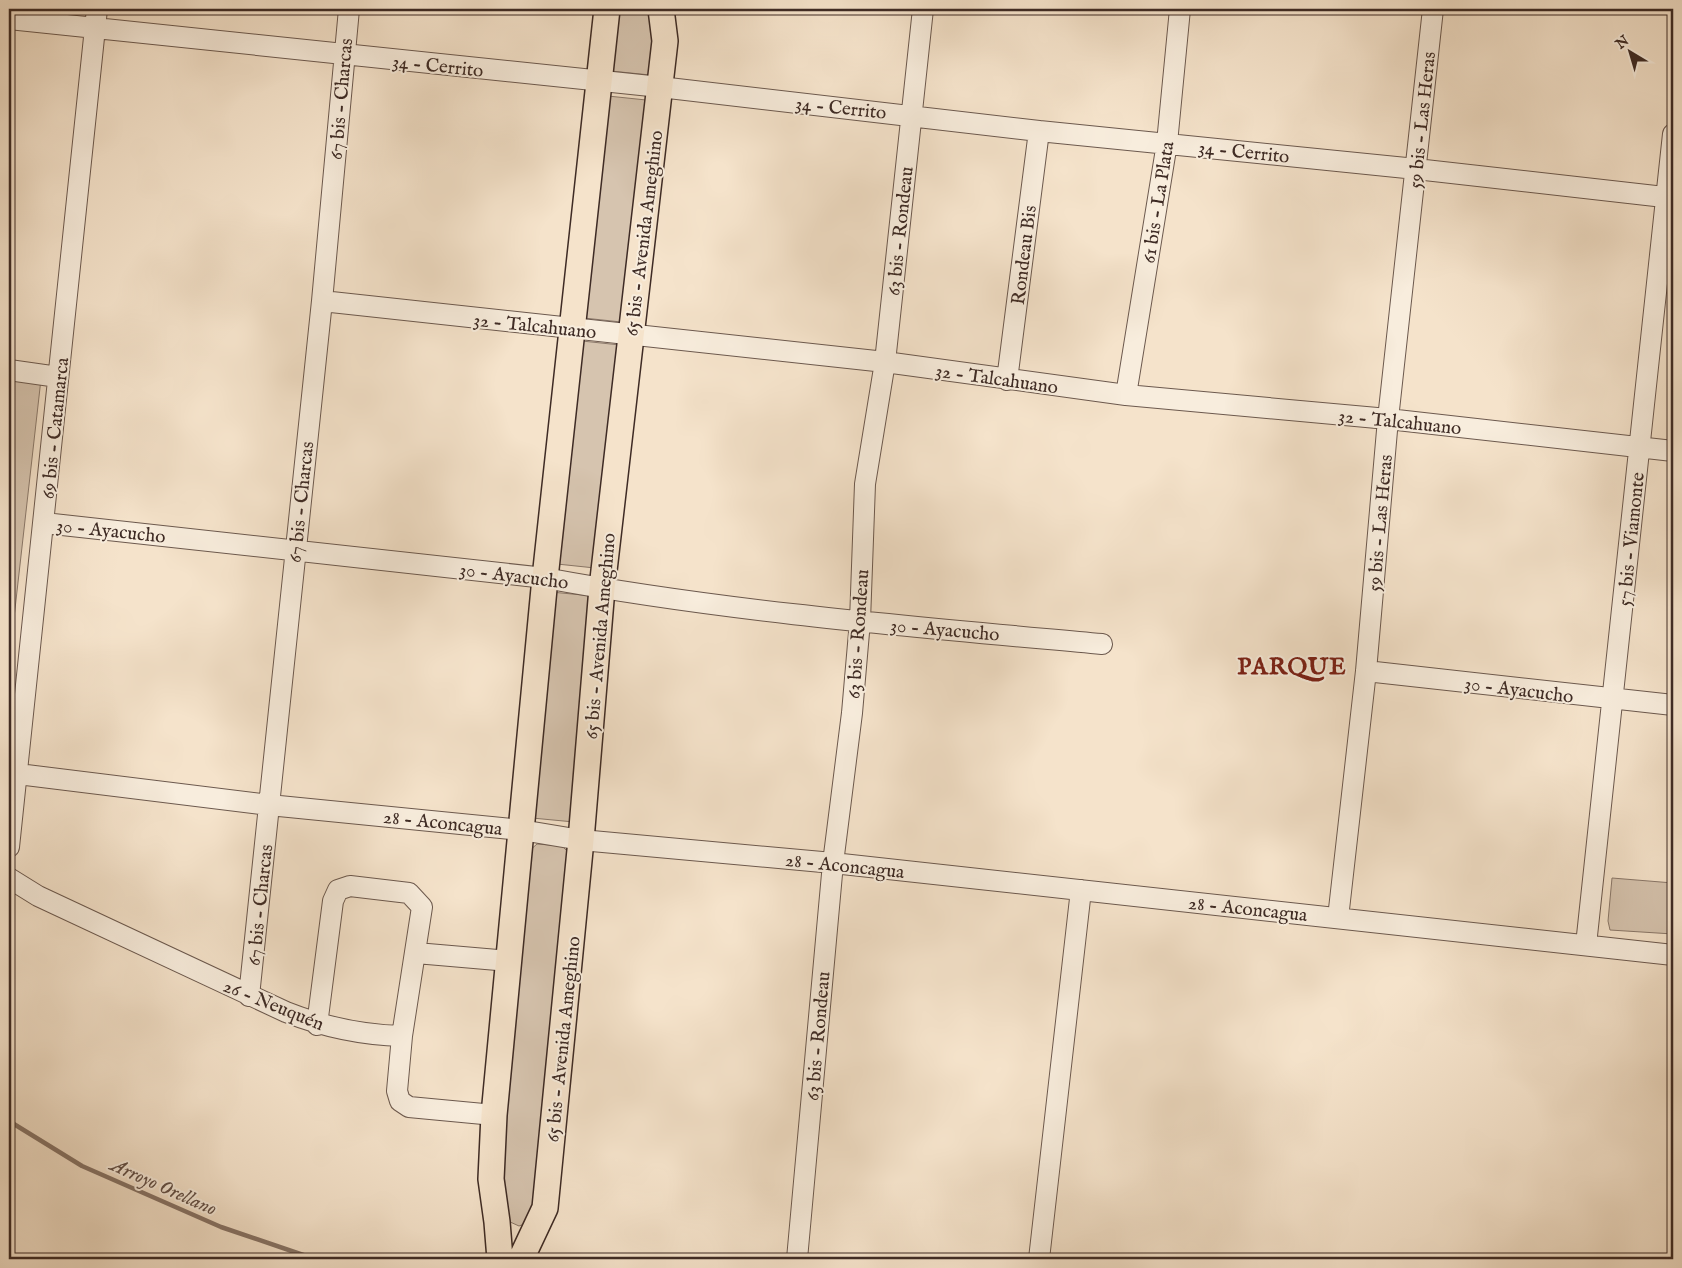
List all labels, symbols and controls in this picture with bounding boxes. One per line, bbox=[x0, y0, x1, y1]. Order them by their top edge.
north arrow bbox=[1604, 28, 1654, 78]
text: N bbox=[1612, 32, 1633, 54]
street label: 67 bis - Charcas bbox=[325, 37, 359, 161]
street label: 34 - Cerrito bbox=[391, 50, 485, 84]
street label: 59 bis - Las Heras bbox=[1404, 51, 1442, 190]
street label: 34 - Cerrito bbox=[794, 92, 888, 126]
street label: 65 bis - Avenida Ameghino bbox=[620, 129, 670, 338]
street label: 34 - Cerrito bbox=[1197, 136, 1291, 170]
street label: 61 bis - La Plata bbox=[1137, 139, 1181, 265]
street label: 63 bis - Rondeau bbox=[882, 165, 920, 297]
street label: Rondeau Bis bbox=[1007, 204, 1043, 306]
street label: 32 - Talcahuano bbox=[472, 309, 598, 345]
street label: 69 bis - Catamarca bbox=[37, 355, 75, 500]
street label: 32 - Talcahuano bbox=[934, 359, 1060, 400]
street label: 32 - Talcahuano bbox=[1337, 405, 1463, 441]
street label: 67 bis - Charcas bbox=[284, 440, 320, 564]
street label: 59 bis - Las Heras bbox=[1363, 454, 1399, 593]
street label: 57 bis - Viamonte bbox=[1613, 471, 1651, 607]
street label: 30 - Ayacucho bbox=[55, 514, 167, 550]
street label: 65 bis - Avenida Ameghino bbox=[580, 532, 622, 740]
street label: 30 - Ayacucho bbox=[458, 558, 570, 596]
street label: 63 bis - Rondeau bbox=[842, 568, 876, 700]
street label: 30 - Ayacucho bbox=[889, 614, 1001, 648]
district label: PARQUE bbox=[1237, 652, 1347, 683]
street label: 30 - Ayacucho bbox=[1463, 672, 1575, 710]
street label: 28 - Aconcagua bbox=[382, 806, 504, 842]
street label: 67 bis - Charcas bbox=[243, 843, 279, 967]
street label: 28 - Aconcagua bbox=[784, 849, 906, 885]
street label: 28 - Aconcagua bbox=[1187, 892, 1309, 928]
street label: 65 bis - Avenida Ameghino bbox=[541, 935, 587, 1143]
street label: 63 bis - Rondeau bbox=[801, 970, 837, 1102]
street label: 26 - Neuquén bbox=[219, 975, 327, 1037]
water label: Arroyo Orellano bbox=[104, 1152, 220, 1222]

